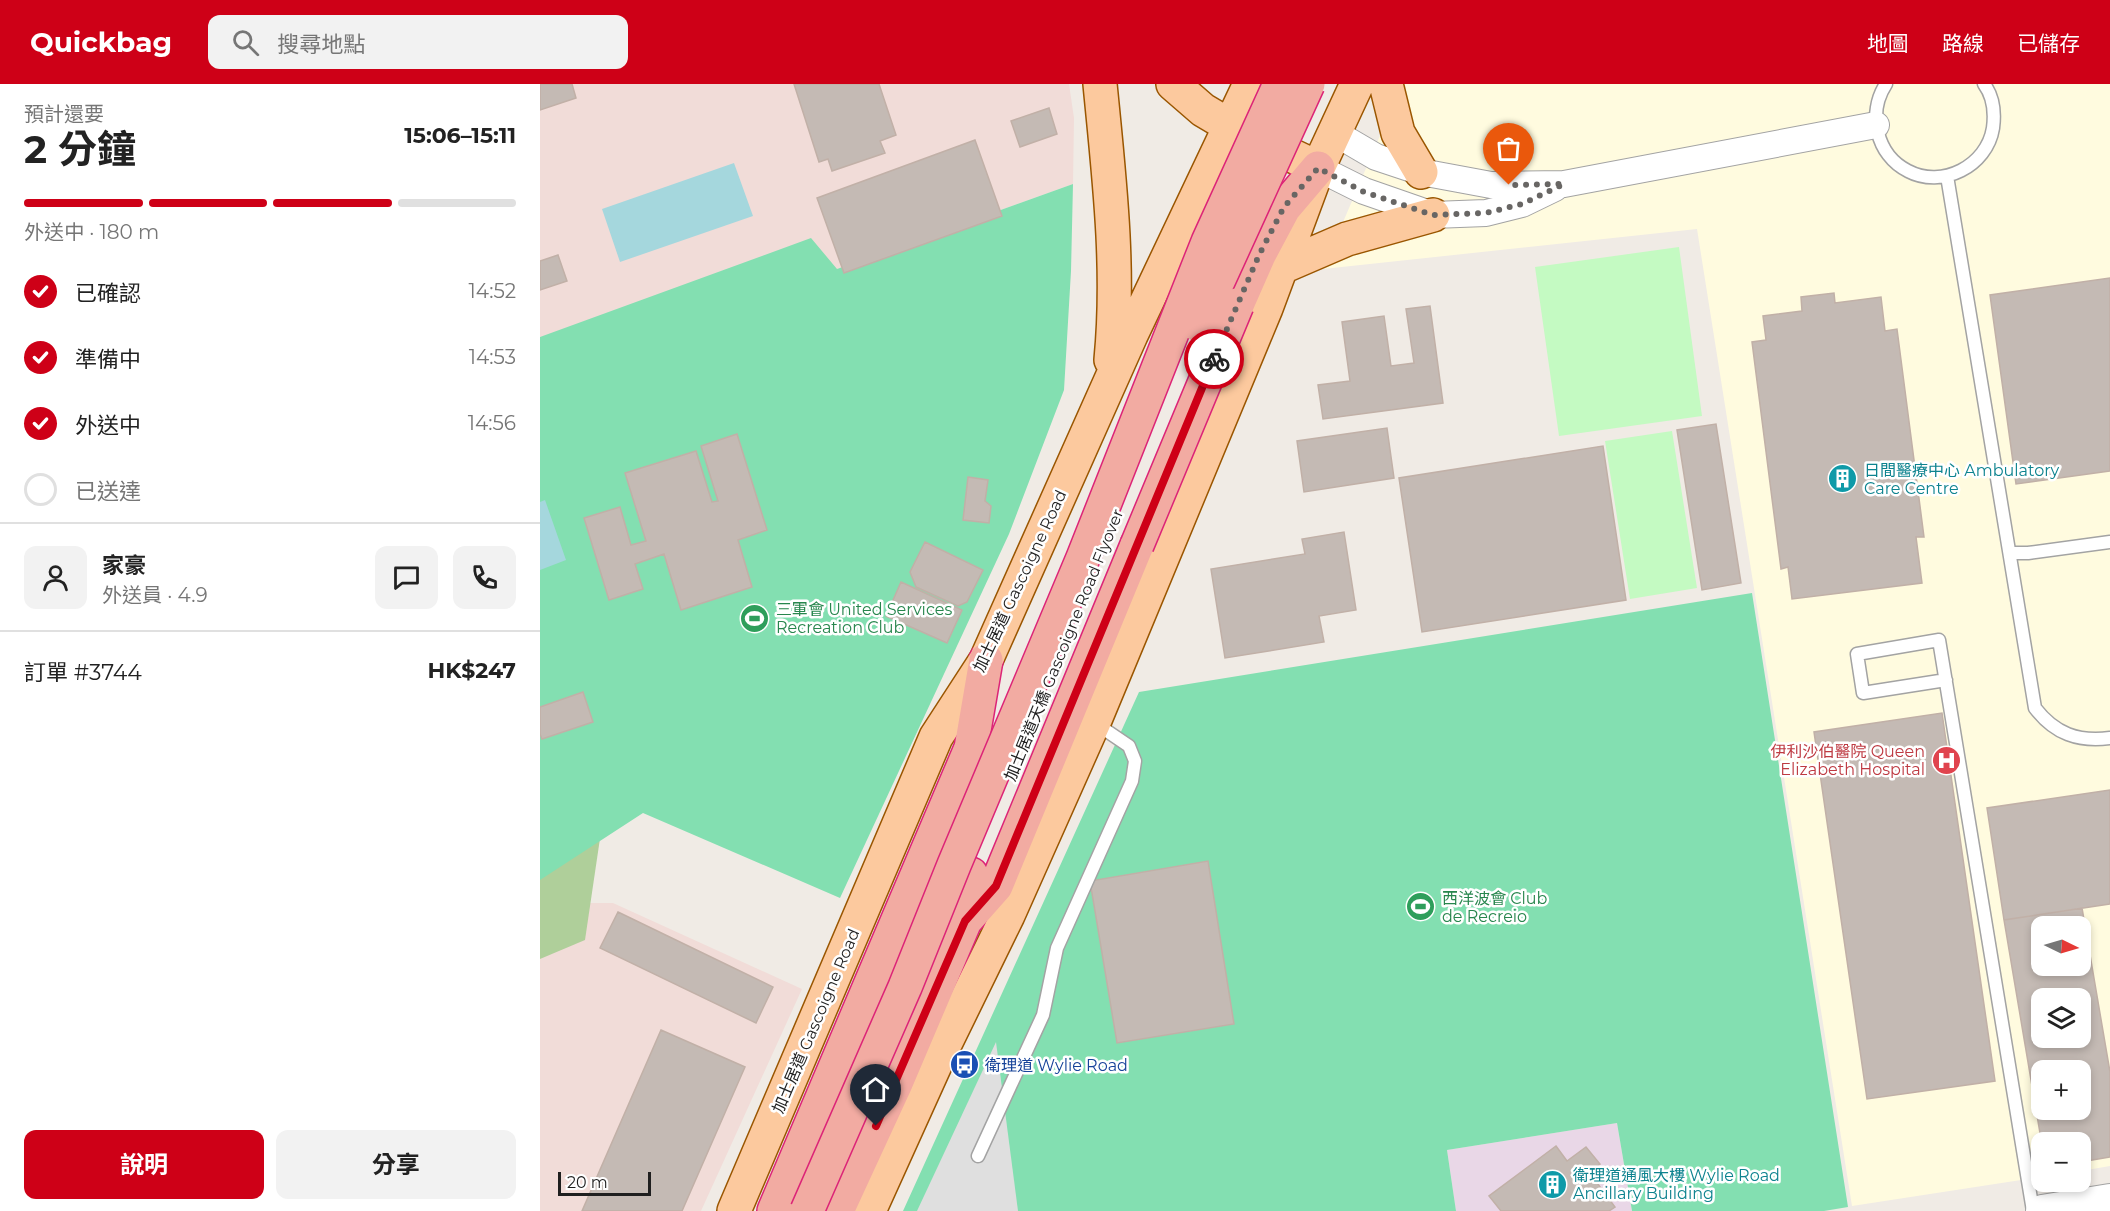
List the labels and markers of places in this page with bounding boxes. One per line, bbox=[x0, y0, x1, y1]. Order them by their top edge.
pin bbox=[1483, 123, 1534, 185]
place label: 日間醫療中心 Ambulatory Care Centre bbox=[1864, 461, 2060, 498]
building icon: 日間醫療中心 Ambulatory Care Centre bbox=[1827, 463, 1859, 495]
place label: 三軍會 United Services Recreation Club bbox=[776, 600, 952, 637]
sports icon: 三軍會 United Services Recreation Club bbox=[739, 602, 771, 634]
place label: 伊利沙伯醫院 Queen Elizabeth Hospital bbox=[1770, 742, 1925, 779]
hospital icon: 伊利沙伯醫院 Queen Elizabeth Hospital bbox=[1930, 744, 1962, 776]
place label: 西洋波會 Club de Recreio bbox=[1442, 889, 1548, 926]
sports icon: 西洋波會 Club de Recreio bbox=[1405, 891, 1437, 923]
bus stop icon: 衛理道 Wylie Road bbox=[948, 1049, 980, 1081]
place label: 衛理道 Wylie Road bbox=[985, 1056, 1128, 1075]
pin bbox=[850, 1064, 901, 1126]
place label: 衛理道通風大樓 Wylie Road Ancillary Building bbox=[1573, 1166, 1780, 1203]
building icon: 衛理道通風大樓 Wylie Road Ancillary Building bbox=[1536, 1168, 1568, 1200]

